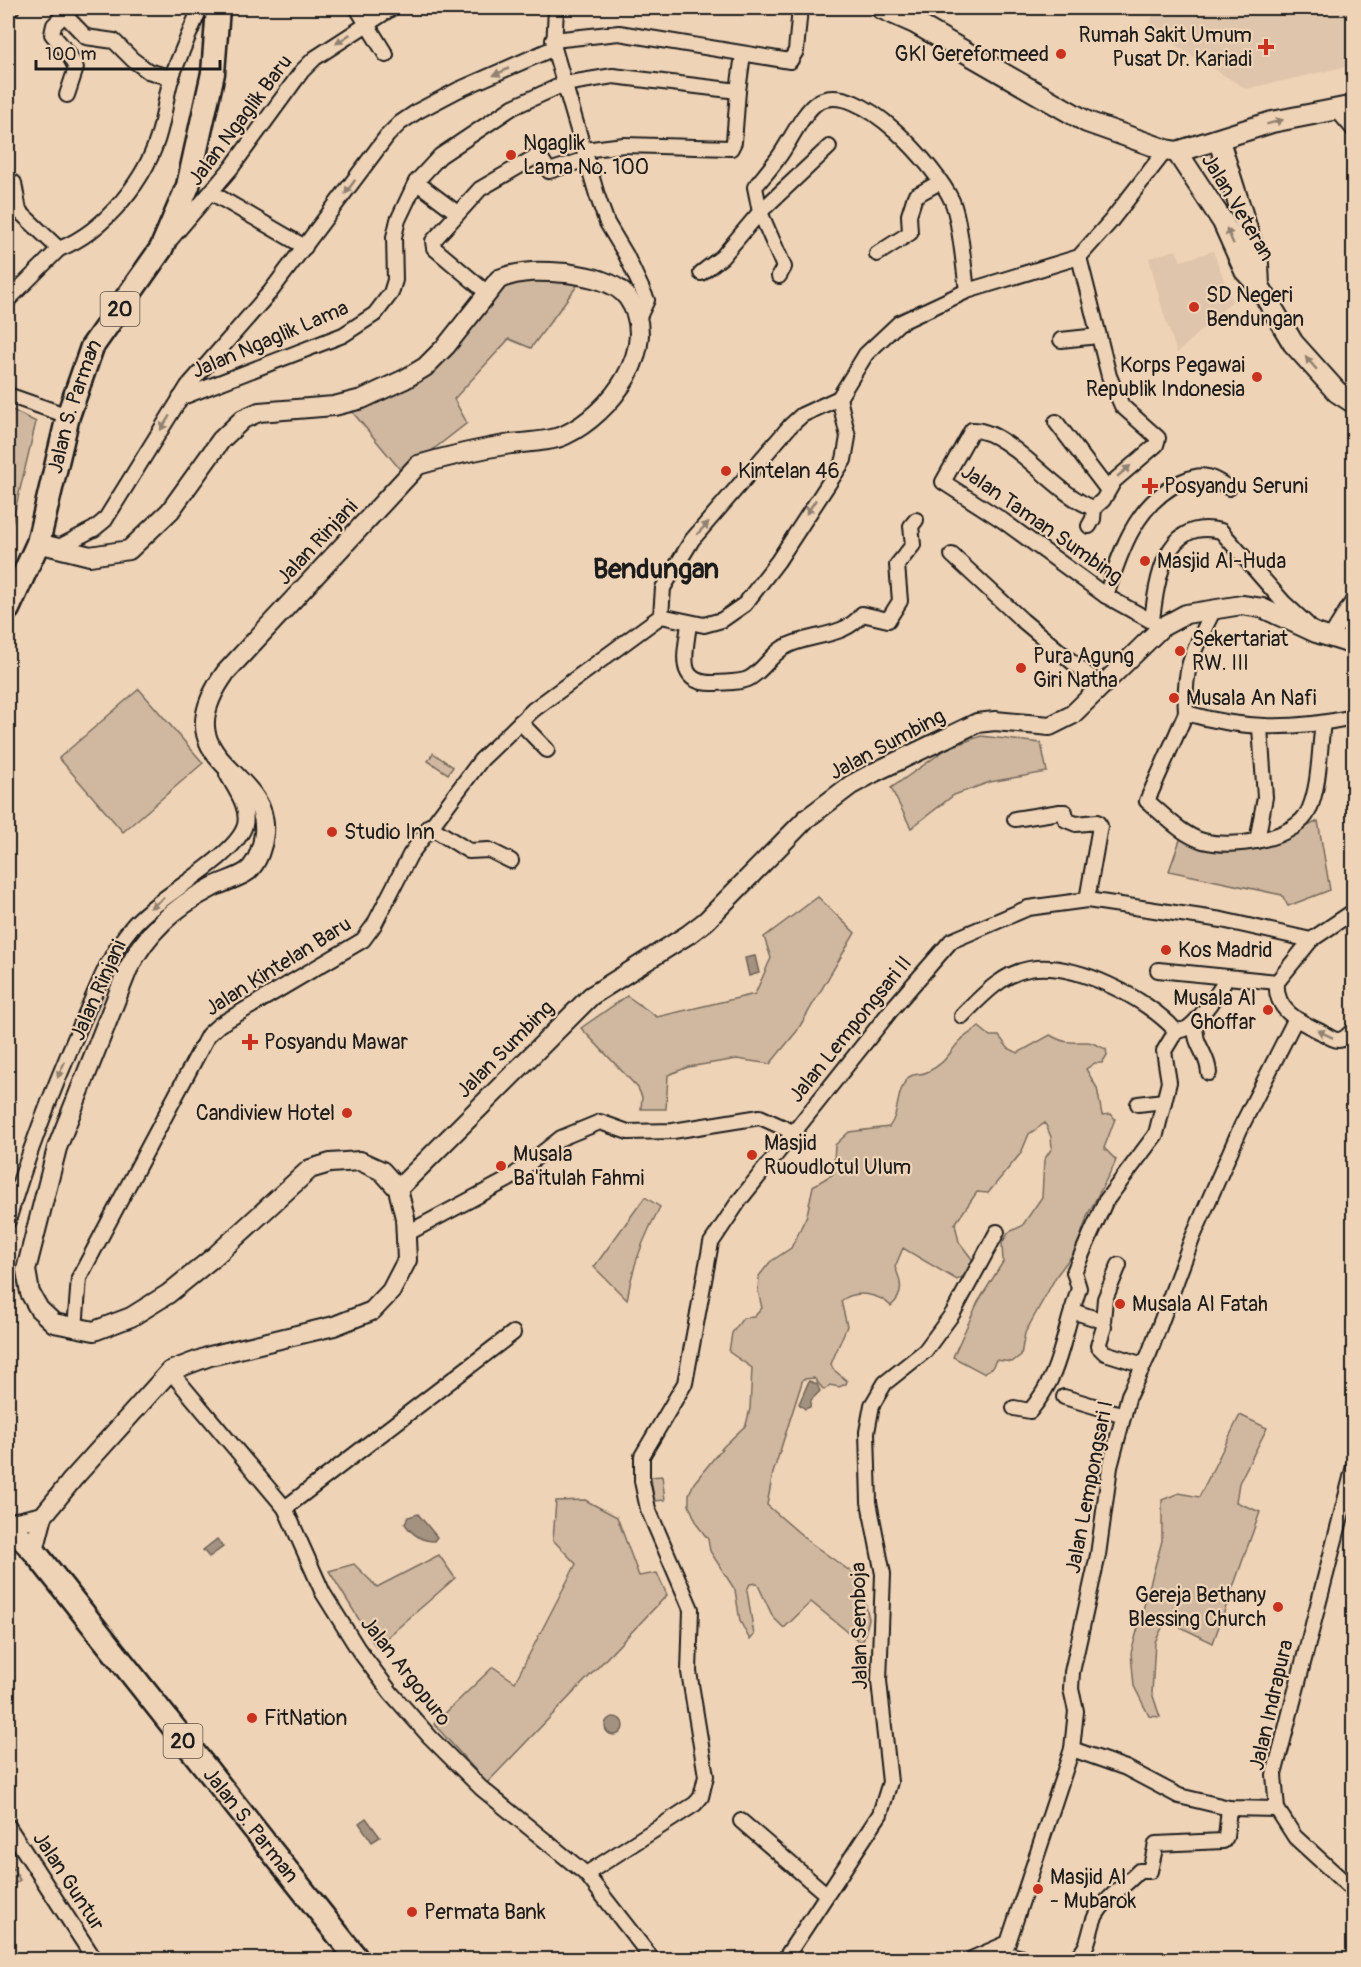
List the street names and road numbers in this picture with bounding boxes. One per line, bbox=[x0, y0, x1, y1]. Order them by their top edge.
street label: Jalan Ngaglik Baru bbox=[182, 49, 298, 191]
street label: Jalan Veteran bbox=[1195, 149, 1280, 266]
road number: 20 bbox=[100, 292, 140, 326]
street label: Jalan Ngaglik Lama bbox=[188, 294, 353, 385]
street label: Jalan S. Parman bbox=[42, 333, 108, 476]
street label: Jalan Taman Sumbing bbox=[955, 458, 1128, 591]
street label: Jalan Rinjani bbox=[271, 494, 364, 591]
street label: Jalan Sumbing bbox=[825, 703, 950, 786]
street label: Jalan Kintelan Baru bbox=[200, 911, 356, 1022]
street label: Jalan Rinjani bbox=[64, 935, 133, 1045]
street label: Jalan Lempongsari II bbox=[783, 950, 918, 1108]
street label: Jalan Sumbing bbox=[451, 995, 560, 1104]
street label: Jalan Lempongsari I bbox=[1060, 1398, 1119, 1576]
street label: Jalan Semboja bbox=[845, 1562, 874, 1690]
street label: Jalan Argopuro bbox=[354, 1611, 457, 1732]
street label: Jalan Indrapura bbox=[1243, 1637, 1300, 1773]
road number: 20 bbox=[164, 1724, 202, 1758]
street label: Jalan S. Parman bbox=[197, 1762, 305, 1888]
street label: Jalan Guntur bbox=[26, 1826, 111, 1936]

